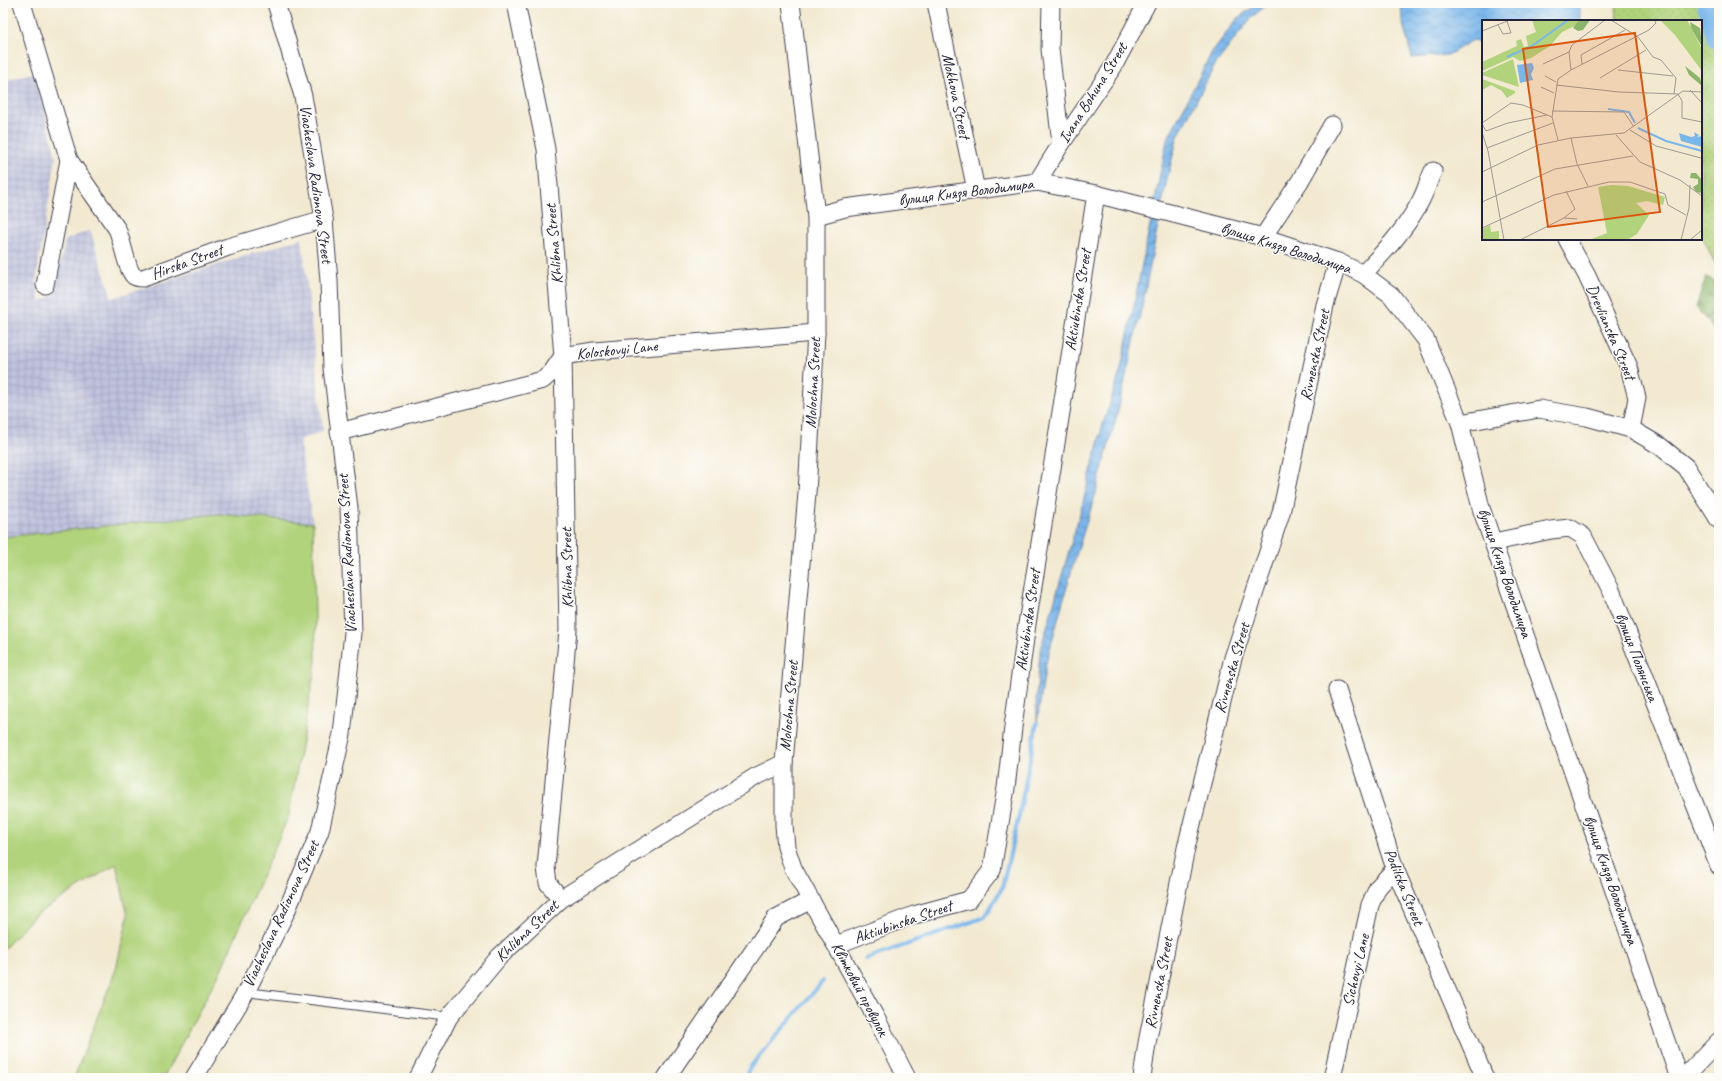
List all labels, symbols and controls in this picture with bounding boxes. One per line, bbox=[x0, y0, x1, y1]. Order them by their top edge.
inset map bbox=[1482, 20, 1702, 240]
street label: Ivana Bohuna Street bbox=[1054, 38, 1133, 147]
street label: Mokhova Street bbox=[937, 52, 975, 143]
street label: Viacheslava Radionova Street bbox=[295, 104, 337, 266]
street label: вулиця Князя Володимира bbox=[897, 174, 1035, 210]
street label: Khlibna Street bbox=[540, 201, 567, 285]
street label: вулиця Князя Володимира bbox=[1218, 218, 1355, 279]
street label: Hirska Street bbox=[149, 239, 228, 284]
street label: Aktiubinska Street bbox=[1060, 245, 1096, 352]
street label: Drevlianska Street bbox=[1582, 281, 1641, 385]
street label: Rivnenska Street bbox=[1296, 306, 1335, 403]
street label: Koloskovyi Lane bbox=[575, 336, 660, 364]
street label: Molochna Street bbox=[801, 336, 825, 429]
street label: Viacheslava Radionova Street bbox=[333, 472, 361, 634]
street label: вулиця Князя Володимира bbox=[1473, 506, 1537, 641]
street label: Khlibna Street bbox=[556, 526, 578, 608]
street label: Aktiubinska Street bbox=[1011, 565, 1045, 672]
street label: вулиця Полянська bbox=[1611, 610, 1664, 706]
street label: Rivnenska Street bbox=[1210, 619, 1255, 715]
street label: Molochna Street bbox=[775, 658, 803, 752]
street label: вулиця Князя Володимира bbox=[1579, 813, 1643, 948]
street label: Viacheslava Radionova Street bbox=[238, 836, 325, 991]
street label: Podilska Street bbox=[1380, 846, 1429, 930]
street label: Khlibna Street bbox=[491, 895, 564, 966]
street label: Aktiubinska Street bbox=[851, 895, 957, 948]
street label: Sichovyi Lane bbox=[1338, 930, 1374, 1008]
street label: Rivnenska Street bbox=[1140, 934, 1178, 1031]
street label: Квітковий провулок bbox=[827, 939, 894, 1040]

